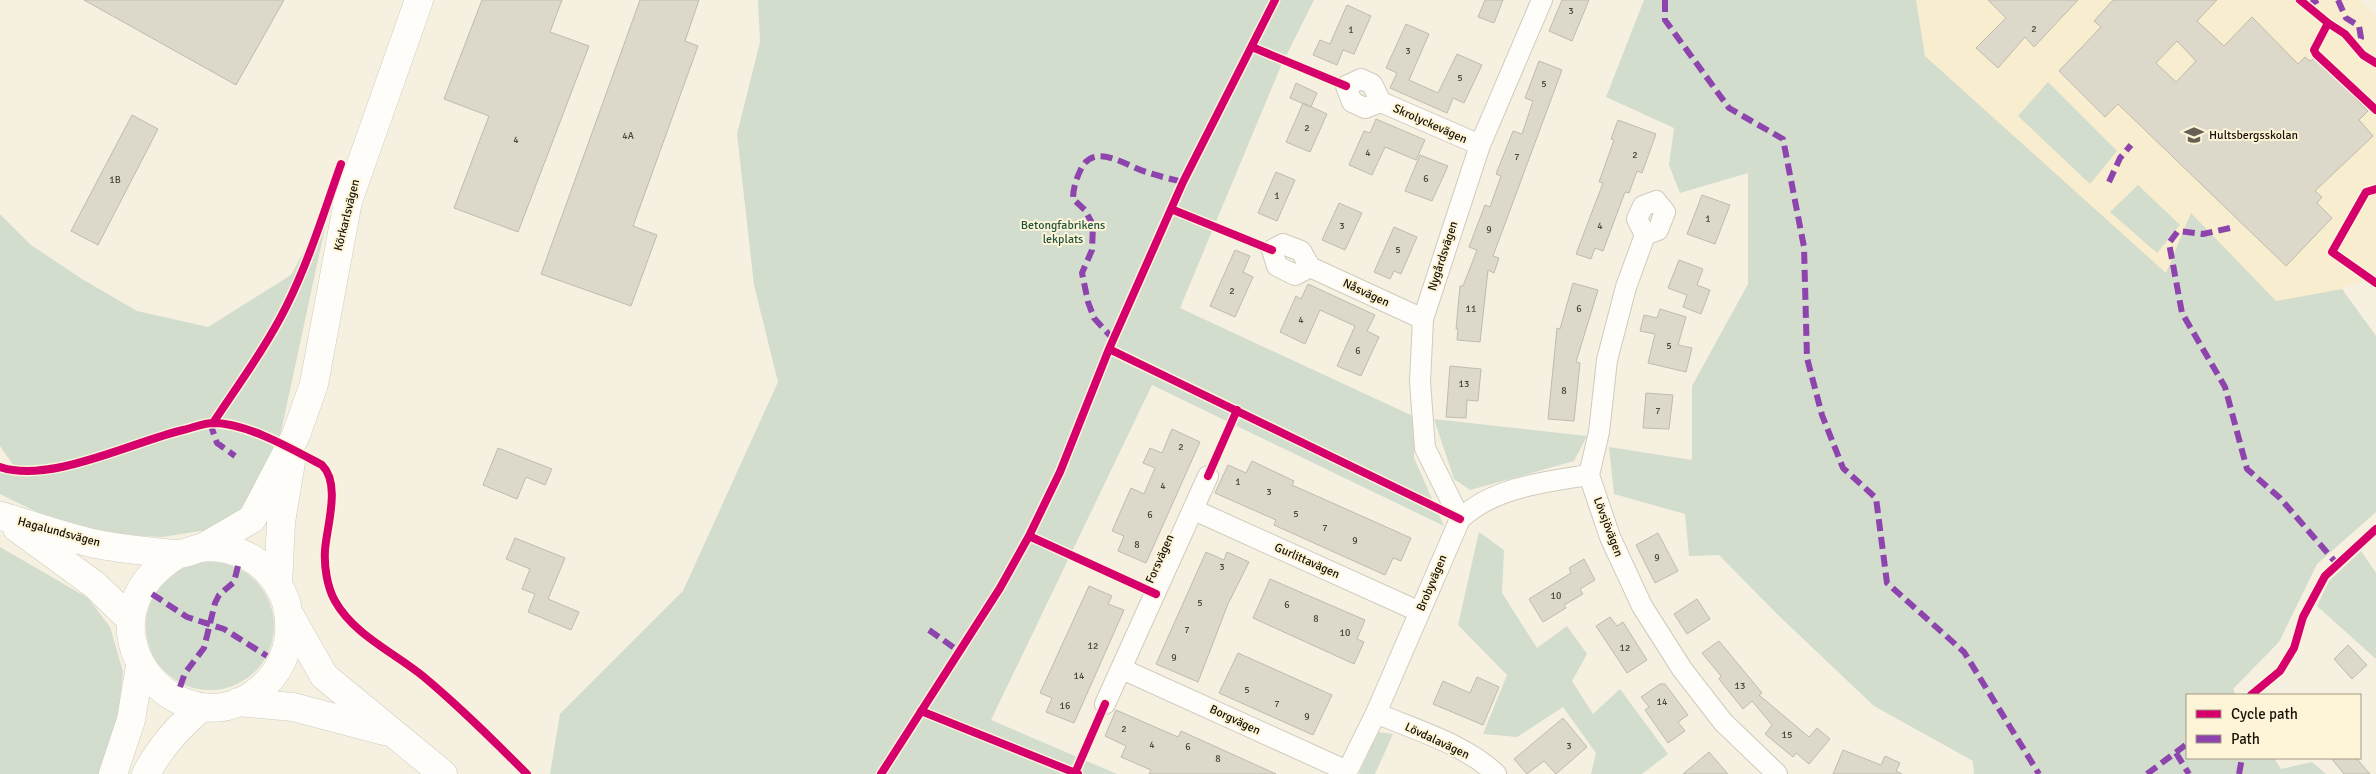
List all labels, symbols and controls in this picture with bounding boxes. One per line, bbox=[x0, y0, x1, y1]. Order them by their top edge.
house number: 3 bbox=[1568, 5, 1574, 17]
house number: 2 bbox=[2031, 23, 2037, 35]
house number: 1 bbox=[1348, 24, 1354, 36]
house number: 3 bbox=[1405, 45, 1411, 57]
house number: 5 bbox=[1457, 72, 1463, 84]
house number: 5 bbox=[1541, 78, 1547, 90]
street label: Skrolyckevägen bbox=[1391, 101, 1469, 147]
house number: 2 bbox=[1304, 122, 1310, 134]
school or university icon: Hultsbergsskolan bbox=[2183, 124, 2205, 146]
place label: Hultsbergsskolan bbox=[2209, 128, 2298, 143]
house number: 4A bbox=[622, 130, 634, 142]
house number: 4 bbox=[513, 134, 519, 146]
house number: 4 bbox=[1365, 147, 1371, 159]
house number: 2 bbox=[1632, 149, 1638, 161]
house number: 7 bbox=[1514, 151, 1520, 163]
house number: 6 bbox=[1423, 173, 1429, 185]
house number: 1B bbox=[109, 174, 121, 186]
street label: Körkarlsvägen bbox=[331, 178, 363, 252]
house number: 1 bbox=[1274, 190, 1280, 202]
house number: 1 bbox=[1705, 213, 1711, 225]
park label: Betongfabrikens lekplats bbox=[1021, 218, 1105, 247]
street label: Nygårdsvägen bbox=[1425, 219, 1461, 293]
house number: 3 bbox=[1339, 220, 1345, 232]
house number: 4 bbox=[1597, 220, 1603, 232]
house number: 9 bbox=[1486, 224, 1492, 236]
house number: 5 bbox=[1395, 244, 1401, 256]
street label: Nåsvägen bbox=[1340, 276, 1392, 310]
house number: 2 bbox=[1229, 285, 1235, 297]
house number: 11 bbox=[1466, 303, 1476, 315]
house number: 6 bbox=[1576, 303, 1582, 315]
house number: 4 bbox=[1298, 314, 1304, 326]
house number: 5 bbox=[1666, 340, 1672, 352]
house number: 6 bbox=[1355, 345, 1361, 357]
house number: 13 bbox=[1459, 378, 1469, 390]
house number: 8 bbox=[1561, 385, 1567, 397]
house number: 7 bbox=[1655, 405, 1661, 417]
house number: 2 bbox=[1178, 441, 1184, 453]
house number: 1 bbox=[1235, 476, 1241, 488]
house number: 4 bbox=[1160, 480, 1166, 492]
house number: 3 bbox=[1266, 486, 1272, 498]
street label: Lövsjövägen bbox=[1590, 495, 1626, 559]
house number: 5 bbox=[1293, 508, 1299, 520]
house number: 6 bbox=[1147, 509, 1153, 521]
street label: Hagalundsvägen bbox=[16, 514, 102, 550]
house number: 7 bbox=[1322, 522, 1328, 534]
street label: Forsvägen bbox=[1143, 532, 1177, 586]
house number: 9 bbox=[1352, 535, 1358, 547]
house number: 8 bbox=[1134, 539, 1140, 551]
street label: Gurlittavägen bbox=[1272, 540, 1342, 582]
house number: 9 bbox=[1654, 552, 1660, 564]
street label: Brobyvägen bbox=[1413, 553, 1451, 613]
house number: 3 bbox=[1219, 561, 1225, 573]
house number: 10 bbox=[1551, 590, 1561, 602]
house number: 5 bbox=[1197, 597, 1203, 609]
house number: 6 bbox=[1284, 599, 1290, 611]
house number: 8 bbox=[1313, 613, 1319, 625]
house number: 7 bbox=[1184, 624, 1190, 636]
house number: 10 bbox=[1340, 627, 1350, 639]
house number: 12 bbox=[1088, 640, 1098, 652]
house number: 12 bbox=[1620, 642, 1630, 654]
house number: 9 bbox=[1171, 652, 1177, 664]
house number: 14 bbox=[1074, 670, 1085, 682]
house number: 13 bbox=[1735, 680, 1745, 692]
house number: 5 bbox=[1244, 684, 1250, 696]
legend bbox=[2186, 694, 2361, 759]
house number: 14 bbox=[1657, 696, 1668, 708]
house number: 7 bbox=[1274, 698, 1280, 710]
house number: 16 bbox=[1060, 700, 1070, 712]
street label: Borgvägen bbox=[1207, 702, 1263, 738]
text: Cycle path bbox=[2231, 705, 2298, 723]
house number: 9 bbox=[1304, 711, 1310, 723]
street label: Lövdalavägen bbox=[1402, 719, 1472, 763]
house number: 2 bbox=[1121, 723, 1127, 735]
house number: 15 bbox=[1782, 729, 1792, 741]
text: Path bbox=[2231, 730, 2260, 748]
house number: 4 bbox=[1149, 739, 1155, 751]
house number: 3 bbox=[1566, 740, 1572, 752]
house number: 6 bbox=[1185, 741, 1191, 753]
house number: 8 bbox=[1215, 753, 1221, 765]

